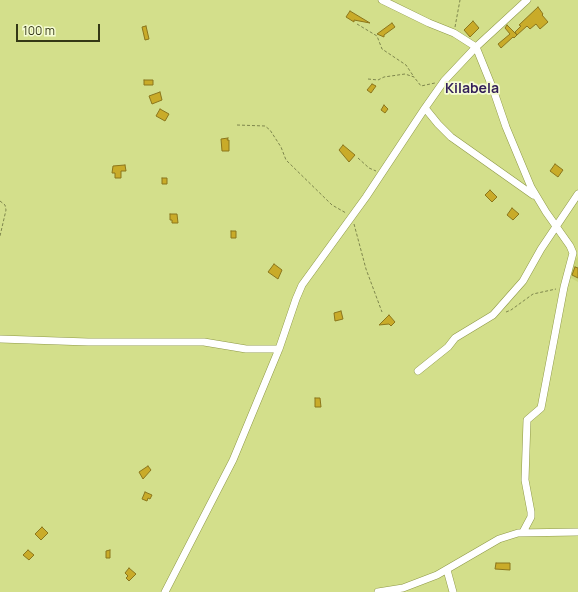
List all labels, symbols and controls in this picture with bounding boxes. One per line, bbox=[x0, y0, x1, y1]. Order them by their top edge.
scale bar bbox=[18, 16, 102, 42]
text: 100 m bbox=[23, 22, 55, 39]
district label: Kilabela bbox=[445, 81, 499, 97]

